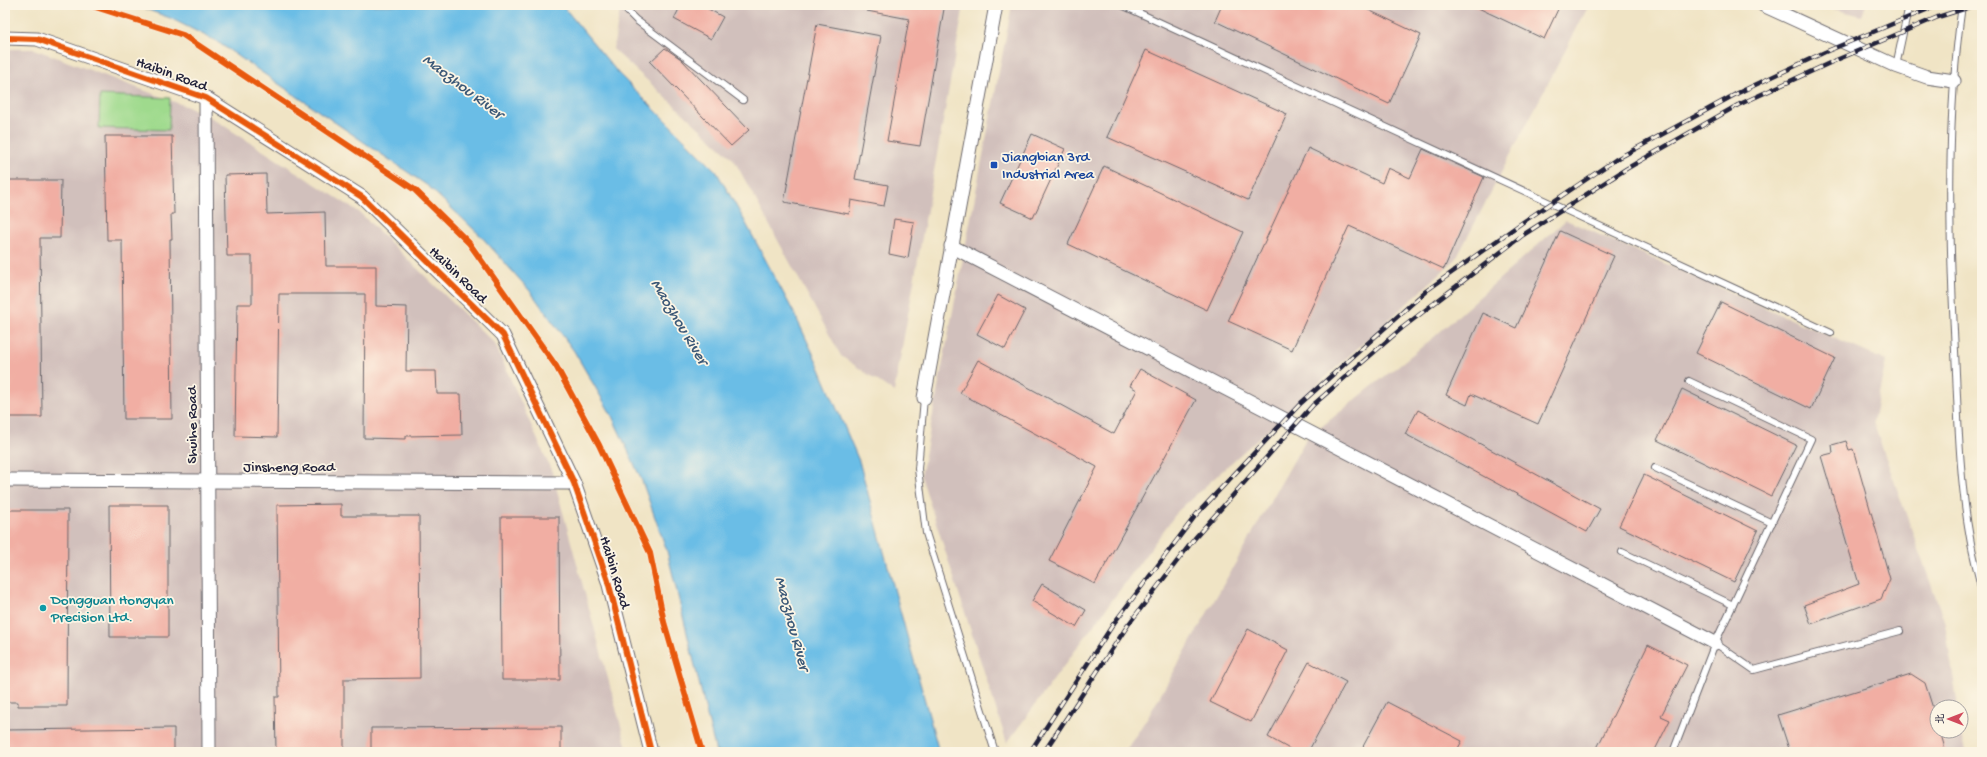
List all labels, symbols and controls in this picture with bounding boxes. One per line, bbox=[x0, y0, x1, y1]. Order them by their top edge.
water label: Maozhou River bbox=[418, 51, 509, 126]
street label: Haibin Road bbox=[133, 54, 211, 97]
place label: Jiangbian 3rd Industrial Area bbox=[1002, 149, 1095, 184]
marker: Jiangbian 3rd Industrial Area bbox=[989, 160, 999, 170]
street label: Haibin Road bbox=[424, 243, 492, 309]
water label: Maozhou River bbox=[645, 277, 713, 372]
street label: Shuihe Road bbox=[184, 385, 202, 464]
street label: Jinsheng Road bbox=[243, 459, 336, 477]
street label: Haibin Road bbox=[595, 534, 634, 612]
water label: Maozhou River bbox=[769, 575, 813, 676]
place label: Dongguan Hongyan Precision Ltd. bbox=[50, 592, 174, 627]
marker: Dongguan Hongyan Precision Ltd. bbox=[38, 603, 48, 613]
north arrow bbox=[1929, 699, 1969, 739]
text: 北 bbox=[1935, 714, 1947, 725]

